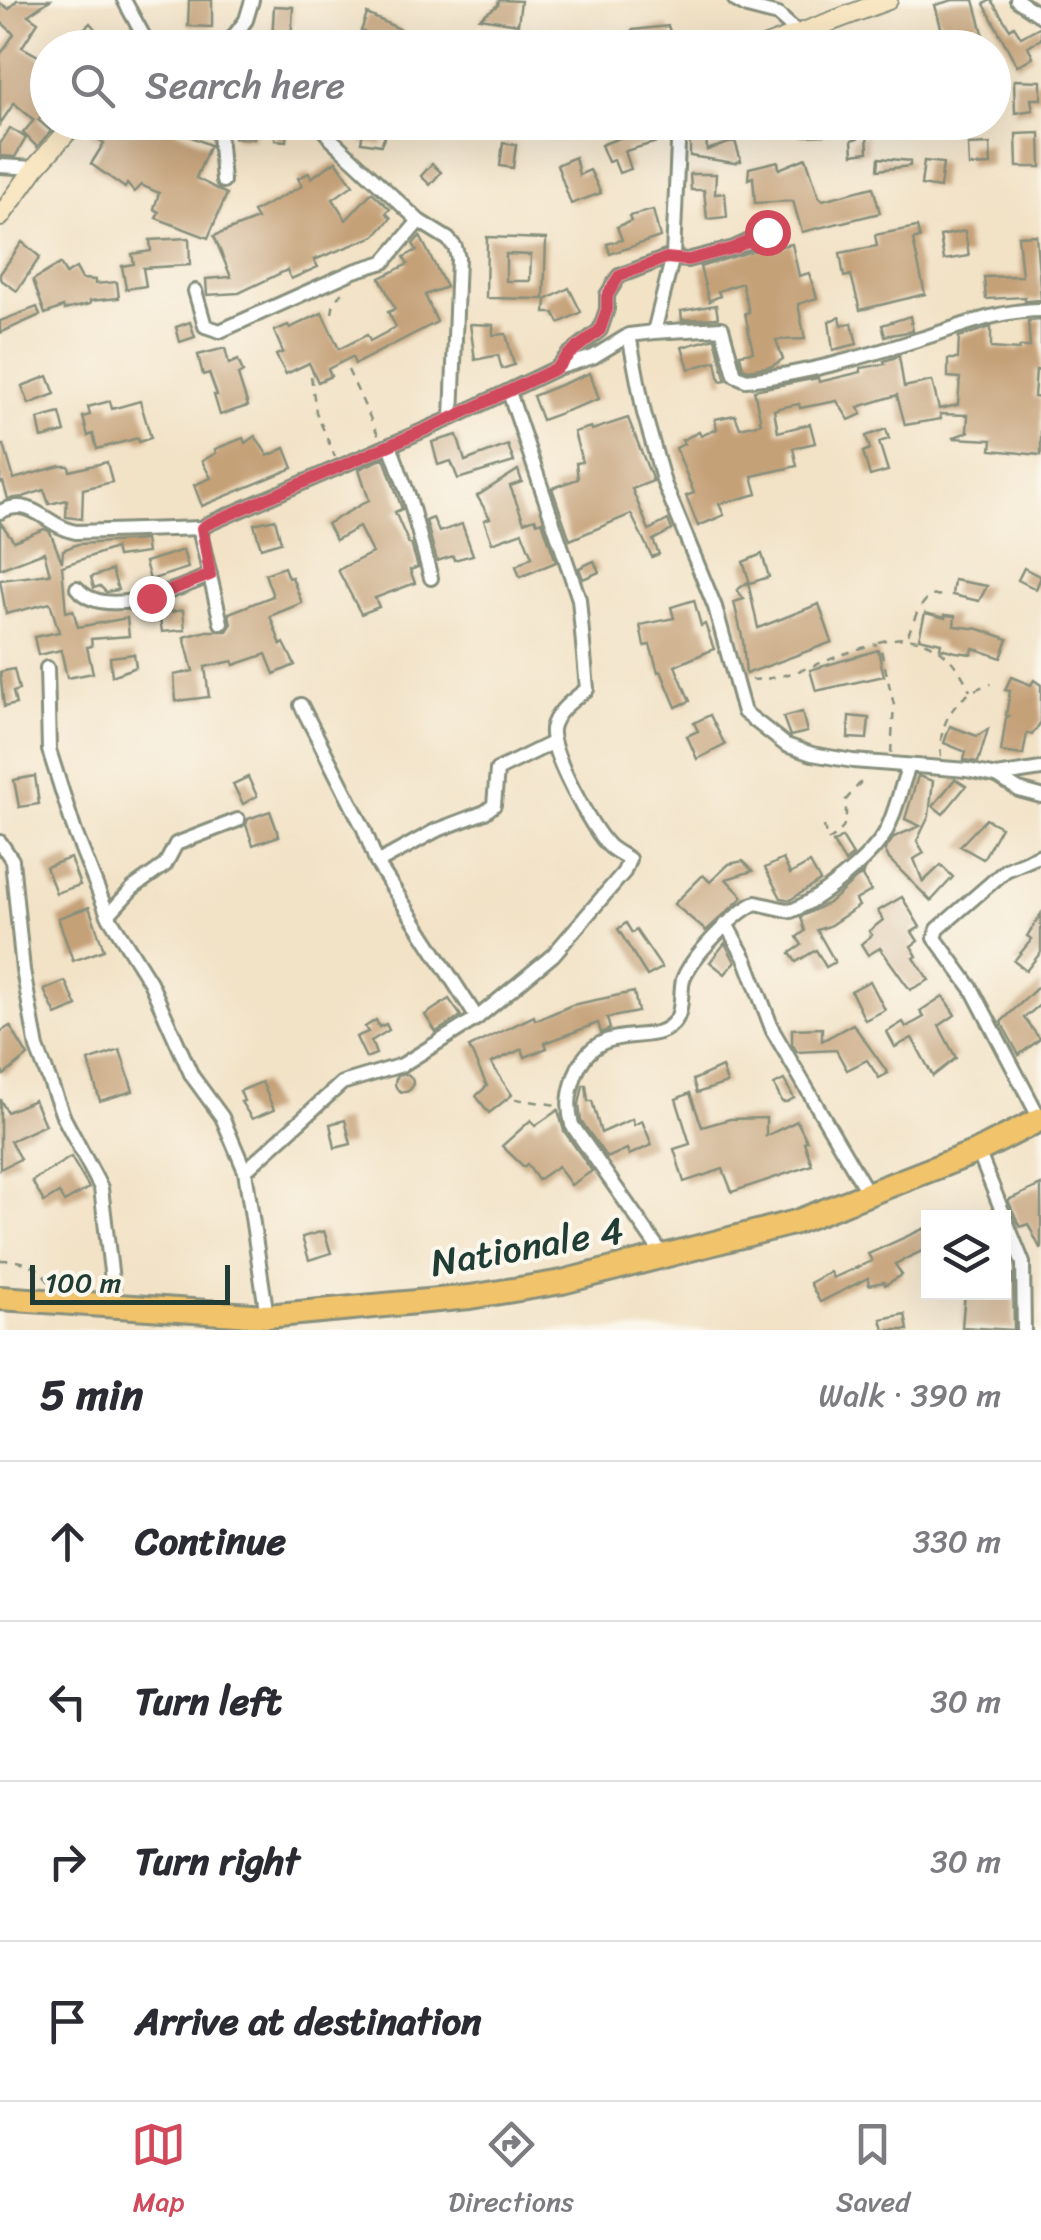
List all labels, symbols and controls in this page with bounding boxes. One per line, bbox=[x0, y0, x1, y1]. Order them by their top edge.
search box bbox=[30, 30, 1011, 140]
text: Search here bbox=[145, 52, 345, 119]
icon: search bbox=[65, 58, 120, 113]
route start bbox=[745, 210, 791, 256]
route end bbox=[129, 576, 175, 622]
street label: Nationale 4 bbox=[425, 1197, 629, 1297]
map controls bbox=[921, 1210, 1011, 1300]
button: layers bbox=[921, 1210, 1011, 1300]
text: 100 m bbox=[45, 1258, 121, 1307]
scale bar bbox=[30, 1260, 230, 1304]
text: 5 min bbox=[40, 1358, 143, 1432]
text: Walk · 390 m bbox=[819, 1367, 1001, 1424]
text: Continue bbox=[135, 1508, 286, 1575]
text: 330 m bbox=[913, 1513, 1001, 1570]
icon: ahead bbox=[40, 1514, 95, 1569]
text: Turn left bbox=[135, 1668, 281, 1735]
text: 30 m bbox=[930, 1673, 1001, 1730]
icon: left bbox=[40, 1674, 95, 1729]
text: Turn right bbox=[135, 1828, 300, 1895]
text: 30 m bbox=[930, 1833, 1001, 1890]
icon: right bbox=[40, 1834, 95, 1889]
text: Arrive at destination bbox=[135, 1988, 482, 2055]
icon: arrive bbox=[40, 1994, 95, 2049]
tab: Map bbox=[131, 2117, 186, 2226]
tab: Directions bbox=[448, 2117, 574, 2226]
tab: Saved bbox=[836, 2117, 910, 2226]

